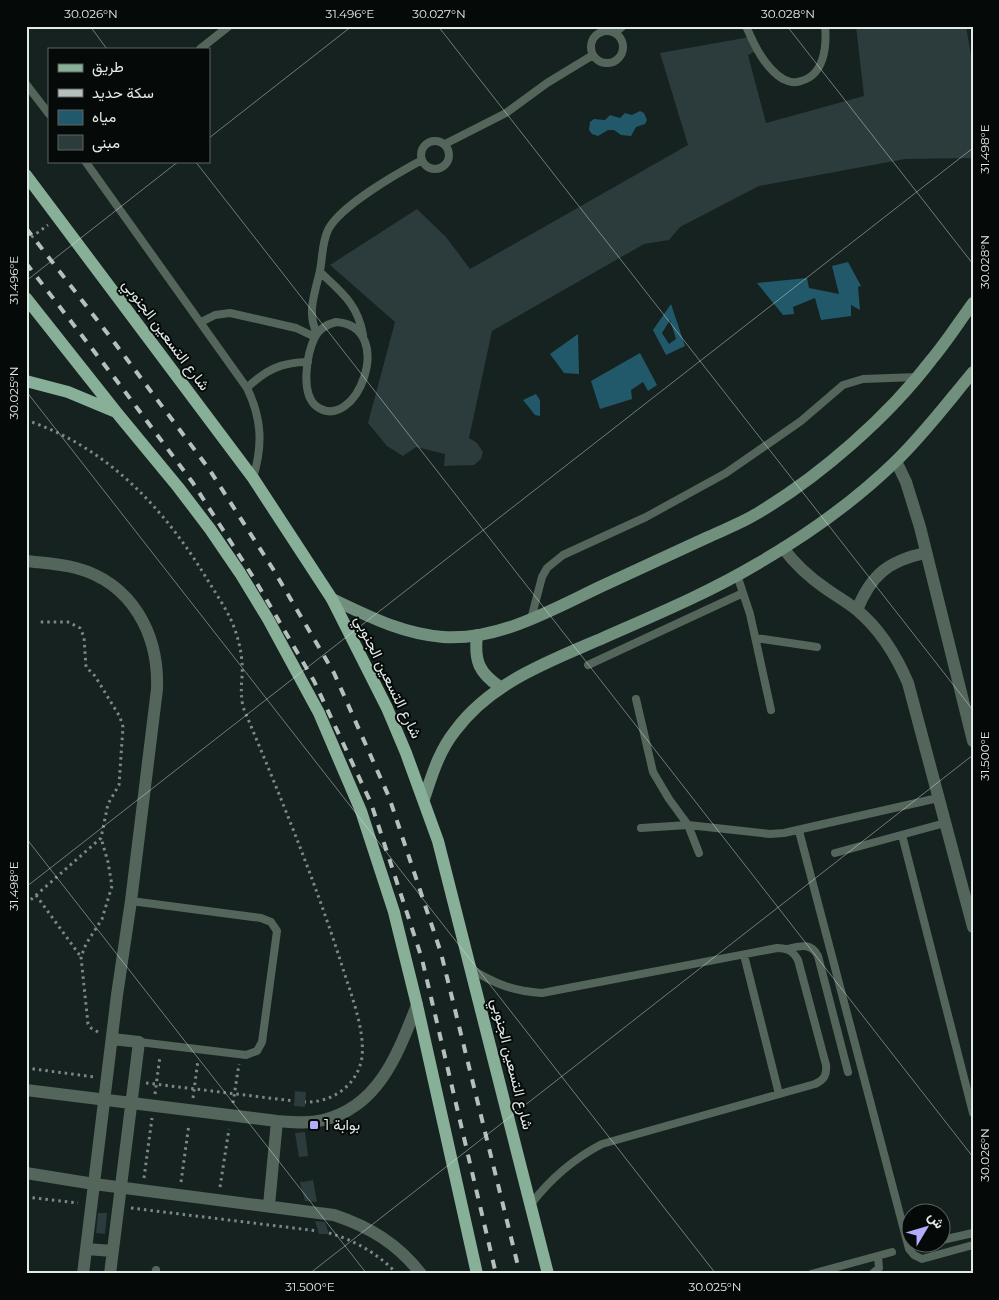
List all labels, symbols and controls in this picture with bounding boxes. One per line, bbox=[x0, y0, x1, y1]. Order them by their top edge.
text: 30.026°N bbox=[64, 6, 118, 21]
text: 31.496°E bbox=[326, 6, 374, 21]
text: 30.027°N bbox=[412, 6, 466, 21]
text: 30.028°N bbox=[761, 6, 815, 21]
legend bbox=[48, 48, 210, 162]
text: طريق bbox=[92, 57, 124, 77]
text: سكة حديد bbox=[92, 83, 154, 102]
text: مياه bbox=[92, 107, 116, 126]
text: 31.498°E bbox=[977, 124, 992, 174]
text: مبنى bbox=[92, 133, 120, 153]
text: 30.028°N bbox=[977, 235, 992, 289]
text: 31.496°E bbox=[6, 256, 21, 304]
street label: شارع التسعين الجنوبي bbox=[115, 275, 215, 397]
text: 30.025°N bbox=[6, 366, 21, 420]
street label: شارع التسعين الجنوبي bbox=[347, 612, 427, 743]
text: 31.500°E bbox=[977, 731, 992, 781]
text: 31.498°E bbox=[6, 861, 21, 911]
street label: شارع التسعين الجنوبي bbox=[483, 996, 538, 1133]
place label: بوابة 1 bbox=[324, 1115, 360, 1134]
marker: بوابة 1 bbox=[308, 1119, 320, 1131]
text: 30.026°N bbox=[977, 1128, 992, 1182]
north arrow bbox=[902, 1202, 952, 1252]
text: ش bbox=[924, 1208, 949, 1232]
text: 31.500°E bbox=[285, 1279, 335, 1294]
text: 30.025°N bbox=[688, 1279, 742, 1294]

